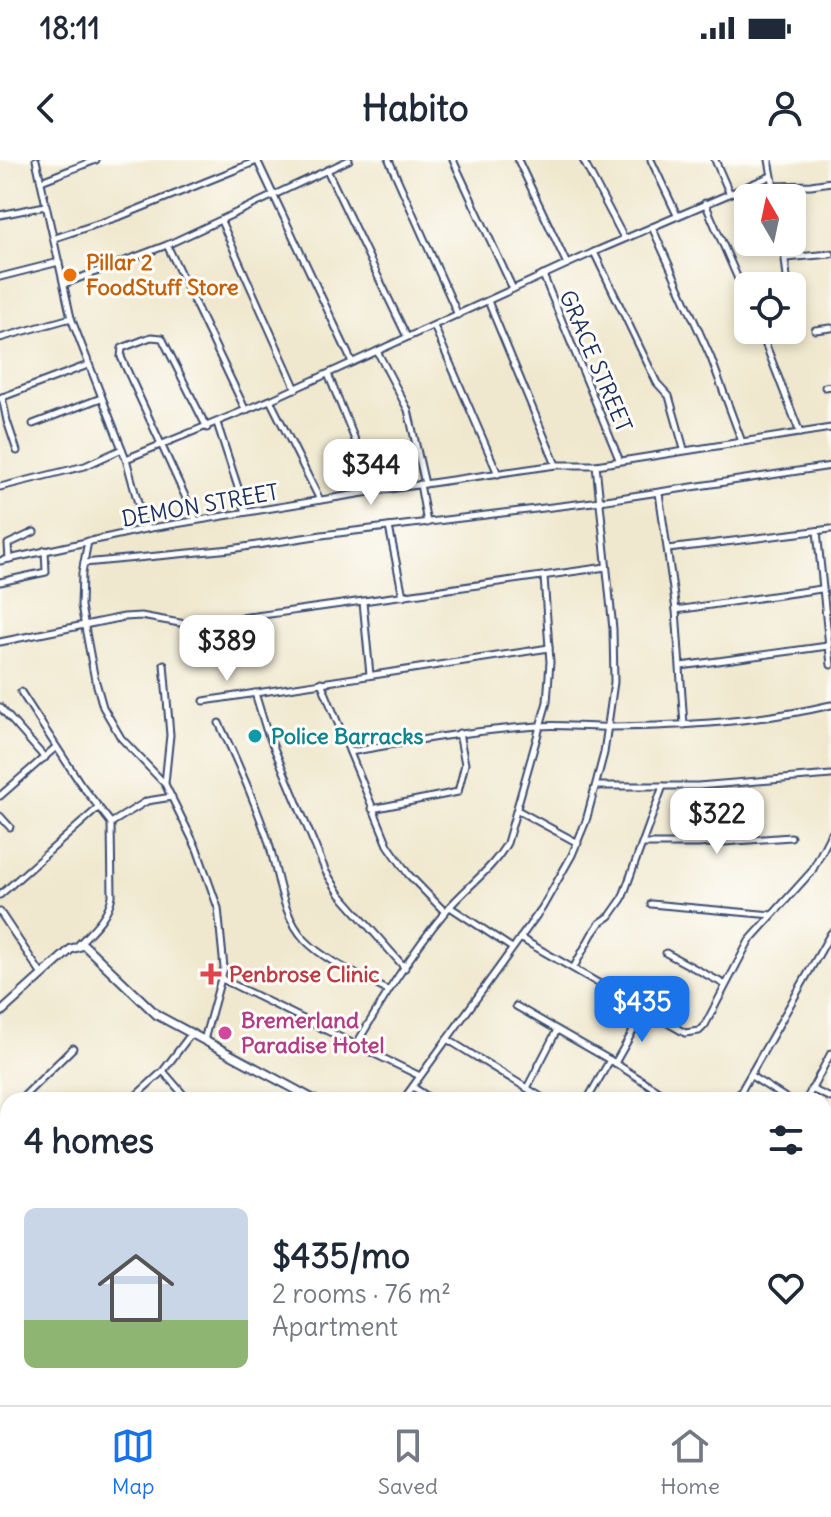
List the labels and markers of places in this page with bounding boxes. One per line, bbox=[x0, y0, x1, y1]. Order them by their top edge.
place label: Pillar 2 FoodStuff Store bbox=[86, 248, 239, 301]
marker: Pillar 2 FoodStuff Store bbox=[61, 266, 79, 284]
pin: $344 bbox=[324, 439, 418, 507]
pin: $389 bbox=[180, 615, 274, 683]
place label: Police Barracks bbox=[271, 722, 423, 750]
marker: Police Barracks bbox=[246, 727, 264, 745]
pin: $322 bbox=[670, 788, 764, 856]
place label: Penbrose Clinic bbox=[229, 960, 380, 988]
marker: Penbrose Clinic bbox=[200, 963, 222, 985]
pin: $435 bbox=[595, 976, 689, 1044]
place label: Bremerland Paradise Hotel bbox=[241, 1006, 384, 1059]
marker: Bremerland Paradise Hotel bbox=[216, 1024, 234, 1042]

